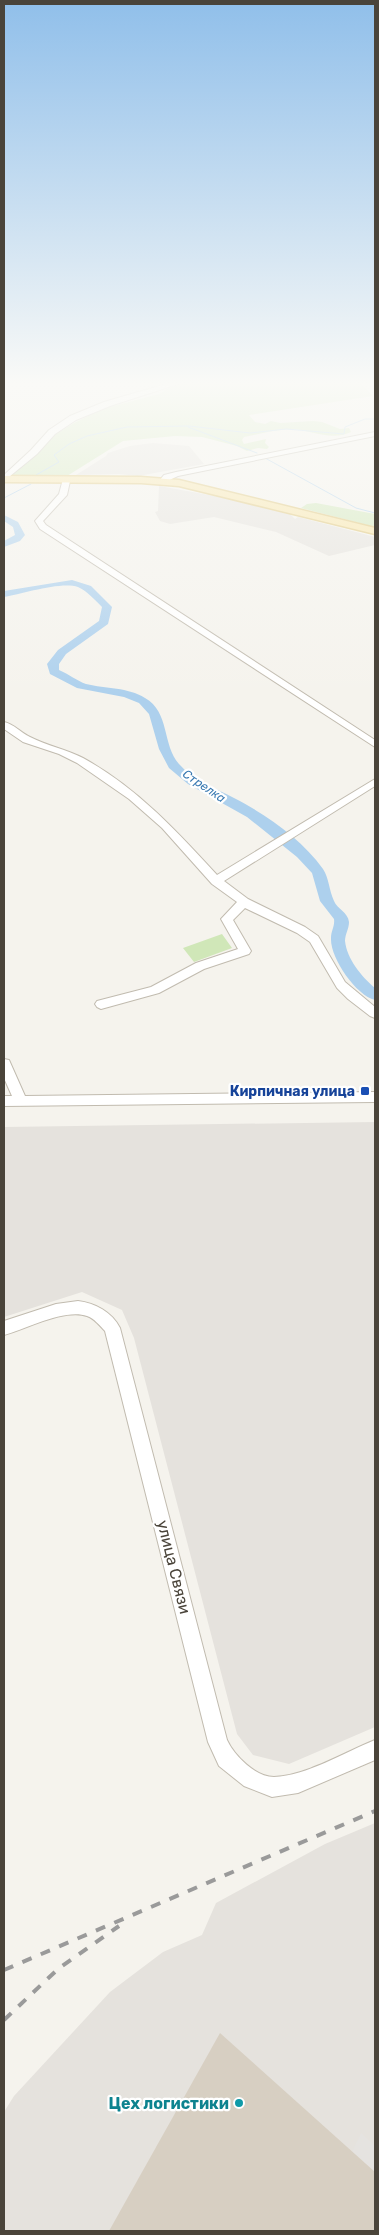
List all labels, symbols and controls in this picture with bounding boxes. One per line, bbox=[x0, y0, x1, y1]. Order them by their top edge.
water label: Стрелка bbox=[180, 767, 228, 805]
place label: Кирпичная улица bbox=[230, 1083, 355, 1100]
marker: Кирпичная улица bbox=[359, 1085, 371, 1097]
street label: улица Связи bbox=[153, 1518, 195, 1616]
place label: Цех логистики bbox=[109, 2094, 229, 2113]
marker: Цех логистики bbox=[233, 2097, 245, 2109]

